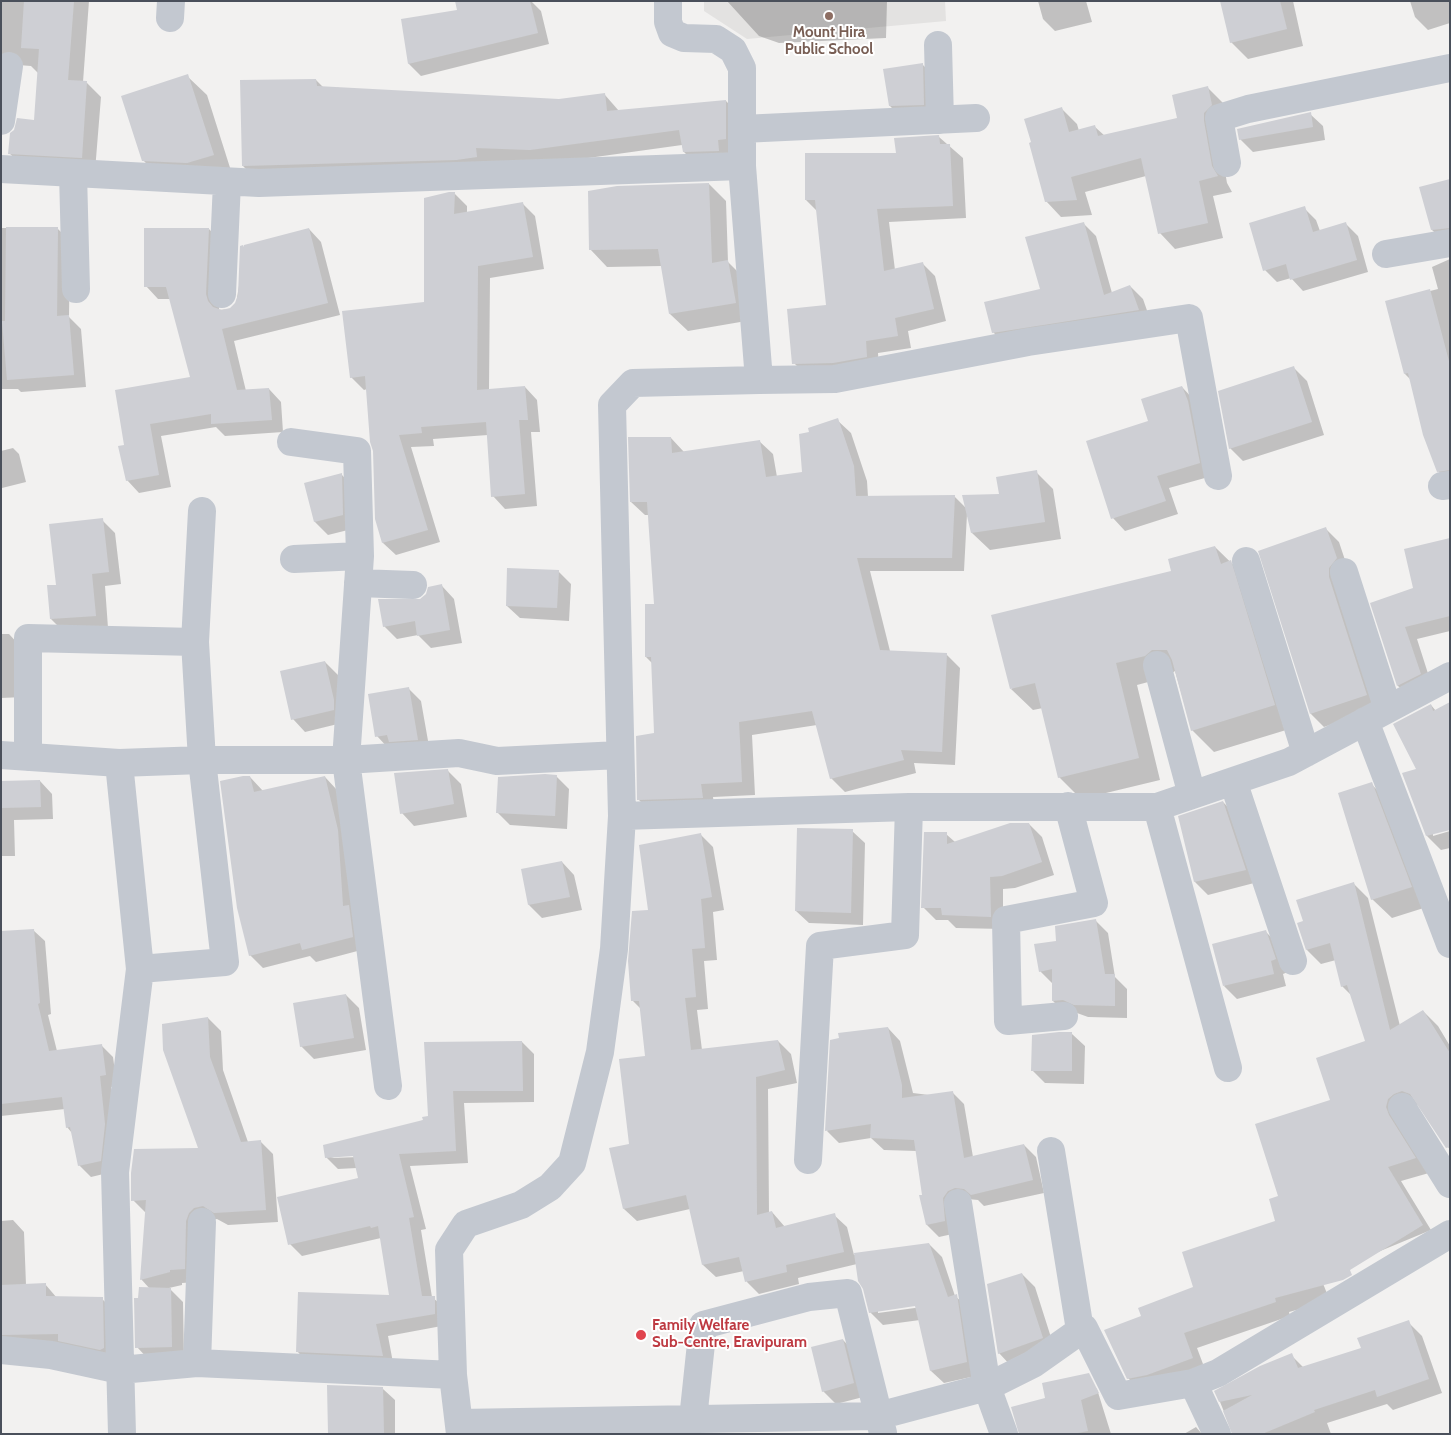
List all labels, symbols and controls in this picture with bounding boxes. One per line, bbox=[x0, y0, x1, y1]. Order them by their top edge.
marker: Mount Hira Public School bbox=[823, 10, 835, 22]
place label: Mount Hira Public School bbox=[785, 24, 873, 59]
place label: Family Welfare Sub-Centre, Eravipuram bbox=[652, 1317, 807, 1352]
marker: Family Welfare Sub-Centre, Eravipuram bbox=[634, 1328, 648, 1342]

